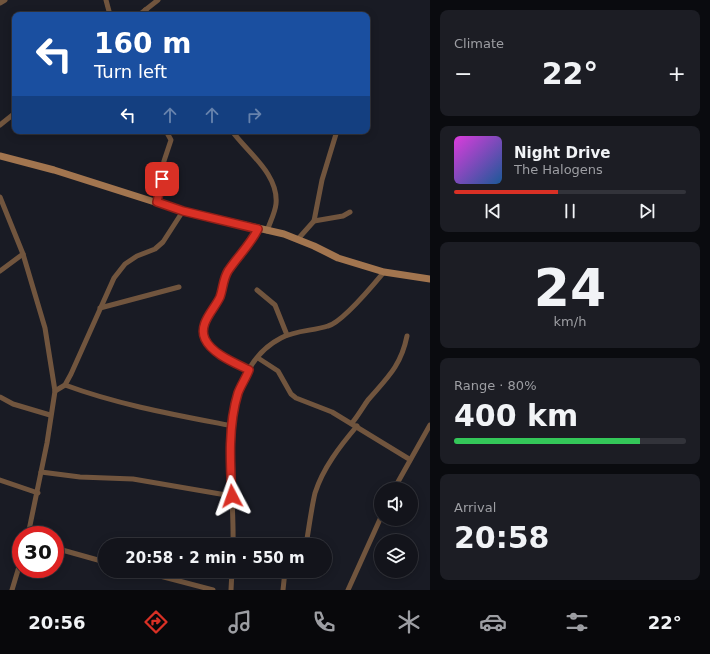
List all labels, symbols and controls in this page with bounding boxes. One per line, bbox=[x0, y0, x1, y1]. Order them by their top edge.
text: 160 m bbox=[94, 27, 191, 60]
icon: left bbox=[28, 28, 80, 80]
text: Climate bbox=[454, 36, 504, 51]
text: 22° bbox=[542, 56, 598, 91]
text: Turn left bbox=[94, 61, 167, 82]
text: − bbox=[454, 61, 472, 86]
text: + bbox=[668, 61, 686, 86]
icon: left bbox=[117, 104, 139, 126]
icon: ahead bbox=[159, 104, 181, 126]
icon: ahead bbox=[201, 104, 223, 126]
icon: right bbox=[243, 104, 265, 126]
text: Night Drive bbox=[514, 144, 610, 162]
pin bbox=[145, 162, 179, 196]
text: The Halogens bbox=[514, 162, 603, 177]
icon: arrive bbox=[151, 168, 173, 190]
icon: previous bbox=[482, 200, 504, 222]
icon: pause bbox=[559, 200, 581, 222]
icon: next bbox=[636, 200, 658, 222]
text: 24 bbox=[534, 258, 606, 318]
text: km/h bbox=[554, 314, 586, 329]
text: Range · 80% bbox=[454, 378, 537, 393]
text: 400 km bbox=[454, 398, 578, 433]
position arrow bbox=[211, 475, 253, 517]
map controls bbox=[374, 482, 418, 578]
button: sound bbox=[374, 482, 418, 526]
text: Arrival bbox=[454, 500, 496, 515]
text: 20:58 bbox=[454, 520, 550, 555]
speed limit sign: 30 bbox=[12, 526, 64, 578]
button: layers bbox=[374, 534, 418, 578]
text: 20:58 · 2 min · 550 m bbox=[125, 549, 305, 567]
icon: directions bbox=[142, 608, 170, 636]
icon: music bbox=[226, 608, 254, 636]
icon: phone bbox=[310, 608, 338, 636]
icon: climate bbox=[395, 608, 423, 636]
icon: car bbox=[479, 608, 507, 636]
icon: filters bbox=[563, 608, 591, 636]
text: 20:56 bbox=[28, 612, 85, 633]
text: 22° bbox=[648, 612, 682, 633]

